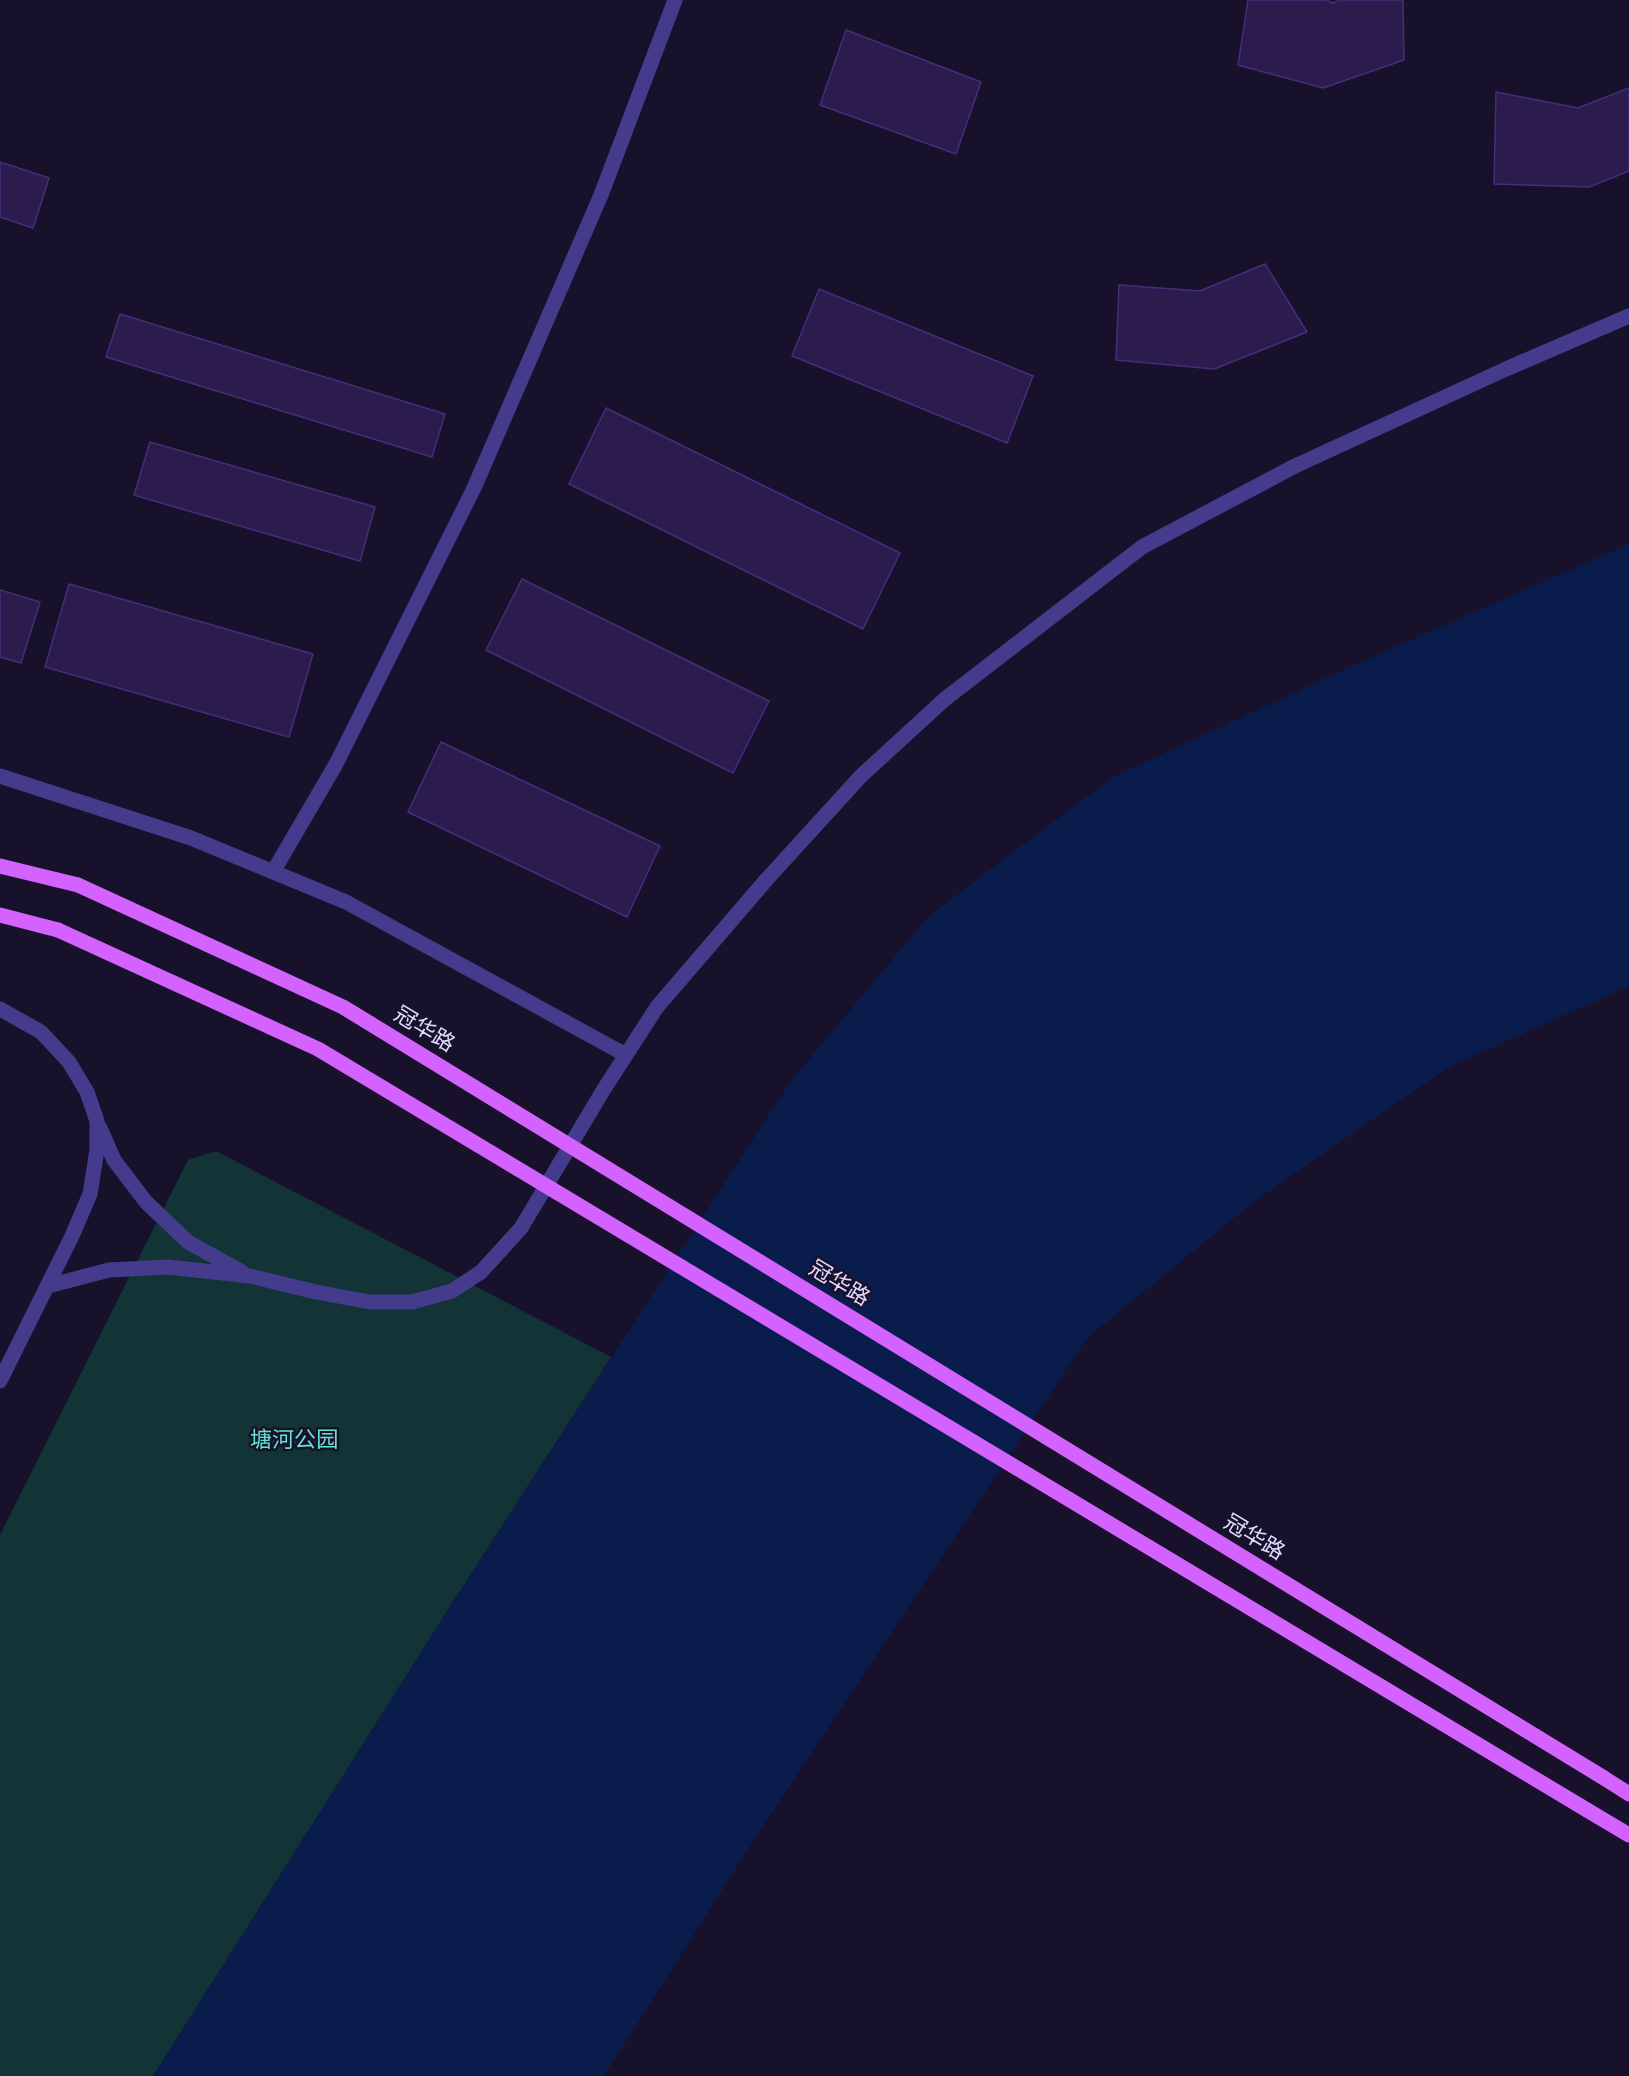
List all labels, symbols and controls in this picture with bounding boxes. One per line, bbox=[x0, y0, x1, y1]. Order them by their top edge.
street label: 冠华路 bbox=[389, 1002, 459, 1058]
street label: 冠华路 bbox=[804, 1256, 874, 1312]
park label: 塘河公园 bbox=[250, 1428, 338, 1454]
street label: 冠华路 bbox=[1219, 1510, 1289, 1566]

